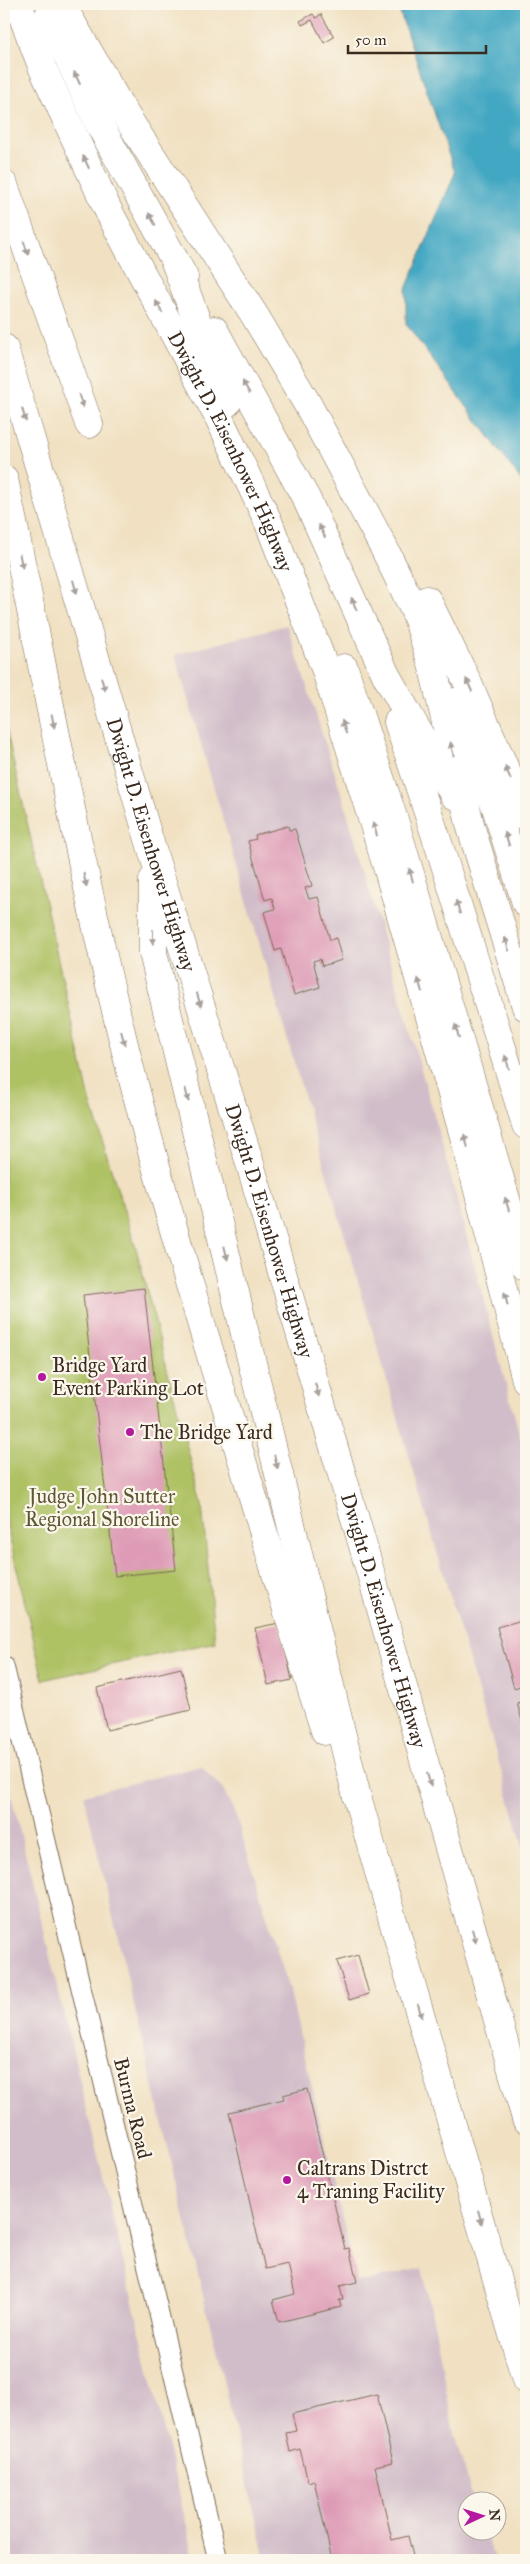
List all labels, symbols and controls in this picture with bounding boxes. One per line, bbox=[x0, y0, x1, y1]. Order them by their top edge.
scale bar bbox=[348, 22, 485, 54]
text: 50 m bbox=[355, 31, 387, 49]
one-way arrow bbox=[73, 71, 81, 85]
one-way arrow bbox=[81, 155, 89, 169]
one-way arrow bbox=[148, 212, 156, 227]
one-way arrow bbox=[23, 240, 30, 255]
one-way arrow bbox=[155, 300, 164, 313]
street label: Dwight D. Eisenhower Highway bbox=[163, 327, 299, 576]
one-way arrow bbox=[242, 380, 251, 393]
one-way arrow bbox=[77, 394, 85, 409]
one-way arrow bbox=[20, 407, 28, 422]
one-way arrow bbox=[317, 523, 326, 538]
one-way arrow bbox=[17, 554, 25, 569]
one-way arrow bbox=[71, 580, 79, 595]
one-way arrow bbox=[350, 597, 358, 611]
one-way arrow bbox=[100, 676, 108, 691]
one-way arrow bbox=[464, 678, 473, 693]
one-way arrow bbox=[49, 713, 57, 728]
street label: Dwight D. Eisenhower Highway bbox=[102, 715, 202, 975]
one-way arrow bbox=[339, 719, 347, 734]
one-way arrow bbox=[448, 741, 456, 756]
one-way arrow bbox=[504, 766, 512, 780]
one-way arrow bbox=[371, 821, 379, 836]
one-way arrow bbox=[502, 832, 510, 847]
one-way arrow bbox=[406, 868, 414, 883]
one-way arrow bbox=[81, 872, 89, 887]
one-way arrow bbox=[454, 899, 462, 914]
one-way arrow bbox=[149, 929, 157, 945]
one-way arrow bbox=[502, 936, 510, 951]
one-way arrow bbox=[416, 978, 424, 993]
one-way arrow bbox=[195, 993, 203, 1008]
one-way arrow bbox=[452, 1023, 460, 1038]
one-way arrow bbox=[119, 1030, 127, 1045]
one-way arrow bbox=[502, 1055, 510, 1070]
one-way arrow bbox=[183, 1088, 191, 1103]
street label: Dwight D. Eisenhower Highway bbox=[220, 1101, 319, 1361]
one-way arrow bbox=[461, 1134, 469, 1149]
one-way arrow bbox=[503, 1196, 511, 1211]
one-way arrow bbox=[222, 1246, 230, 1261]
one-way arrow bbox=[502, 1291, 510, 1306]
place label: Bridge Yard Event Parking Lot bbox=[52, 1353, 204, 1401]
marker: Bridge Yard Event Parking Lot bbox=[36, 1371, 48, 1383]
one-way arrow bbox=[314, 1383, 322, 1398]
place label: The Bridge Yard bbox=[140, 1420, 273, 1445]
marker: The Bridge Yard bbox=[124, 1426, 136, 1438]
one-way arrow bbox=[272, 1455, 280, 1470]
park label: Judge John Sutter Regional Shoreline bbox=[25, 1484, 179, 1532]
street label: Dwight D. Eisenhower Highway bbox=[336, 1490, 432, 1751]
one-way arrow bbox=[425, 1772, 433, 1787]
one-way arrow bbox=[470, 1929, 478, 1944]
one-way arrow bbox=[416, 2003, 424, 2018]
street label: Burma Road bbox=[109, 2055, 157, 2161]
place label: Caltrans Distrct 4 Traning Facility bbox=[297, 2156, 445, 2204]
marker: Caltrans Distrct 4 Traning Facility bbox=[281, 2174, 293, 2186]
one-way arrow bbox=[476, 2210, 484, 2225]
north arrow bbox=[458, 2492, 508, 2542]
text: N bbox=[486, 2509, 503, 2522]

